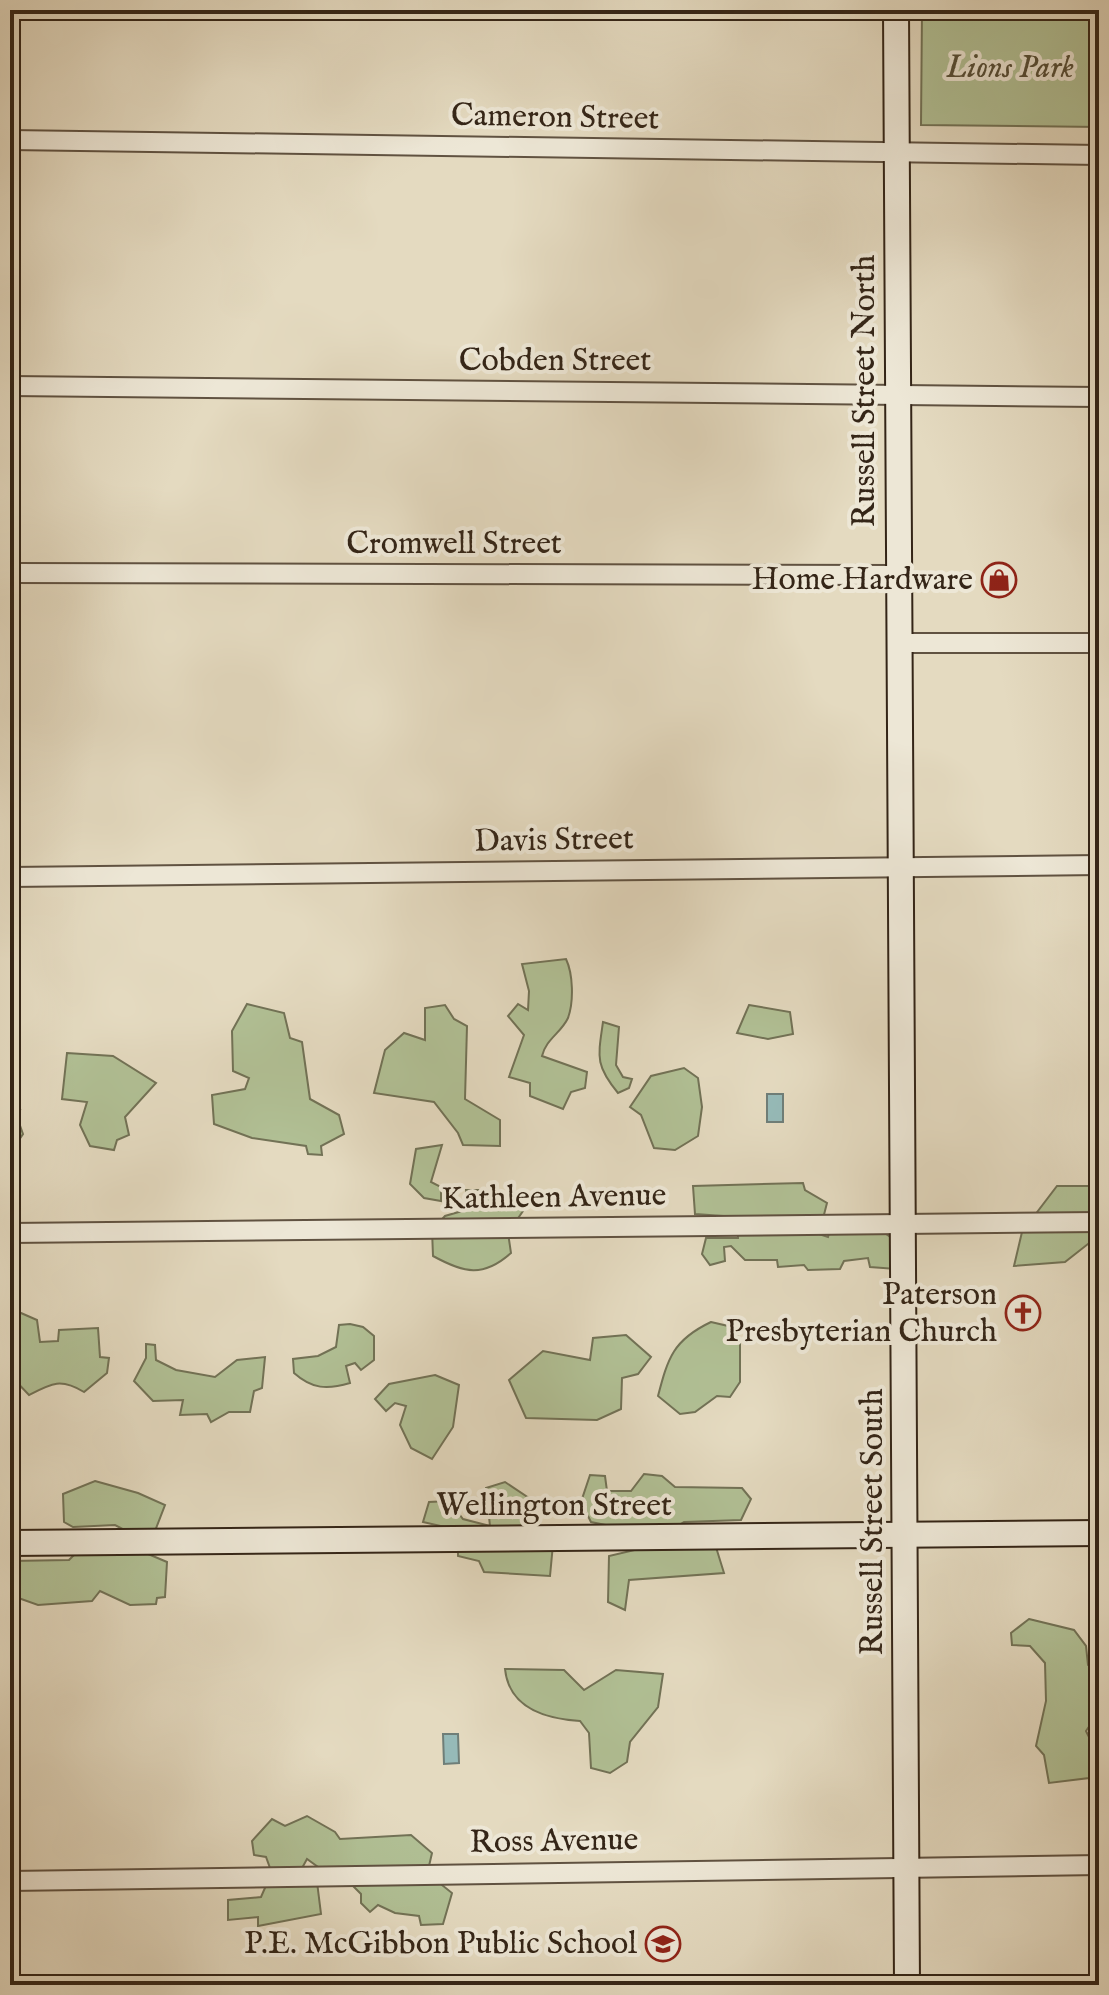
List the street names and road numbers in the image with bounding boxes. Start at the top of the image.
street label: Cameron Street [450,96,660,140]
street label: Russell Street North [845,255,886,527]
street label: Cobden Street [459,341,651,382]
street label: Cromwell Street [346,524,562,565]
street label: Davis Street [474,819,634,863]
street label: Kathleen Avenue [441,1176,667,1220]
street label: Russell Street South [853,1388,894,1656]
street label: Wellington Street [436,1486,672,1527]
street label: Ross Avenue [469,1820,639,1864]

